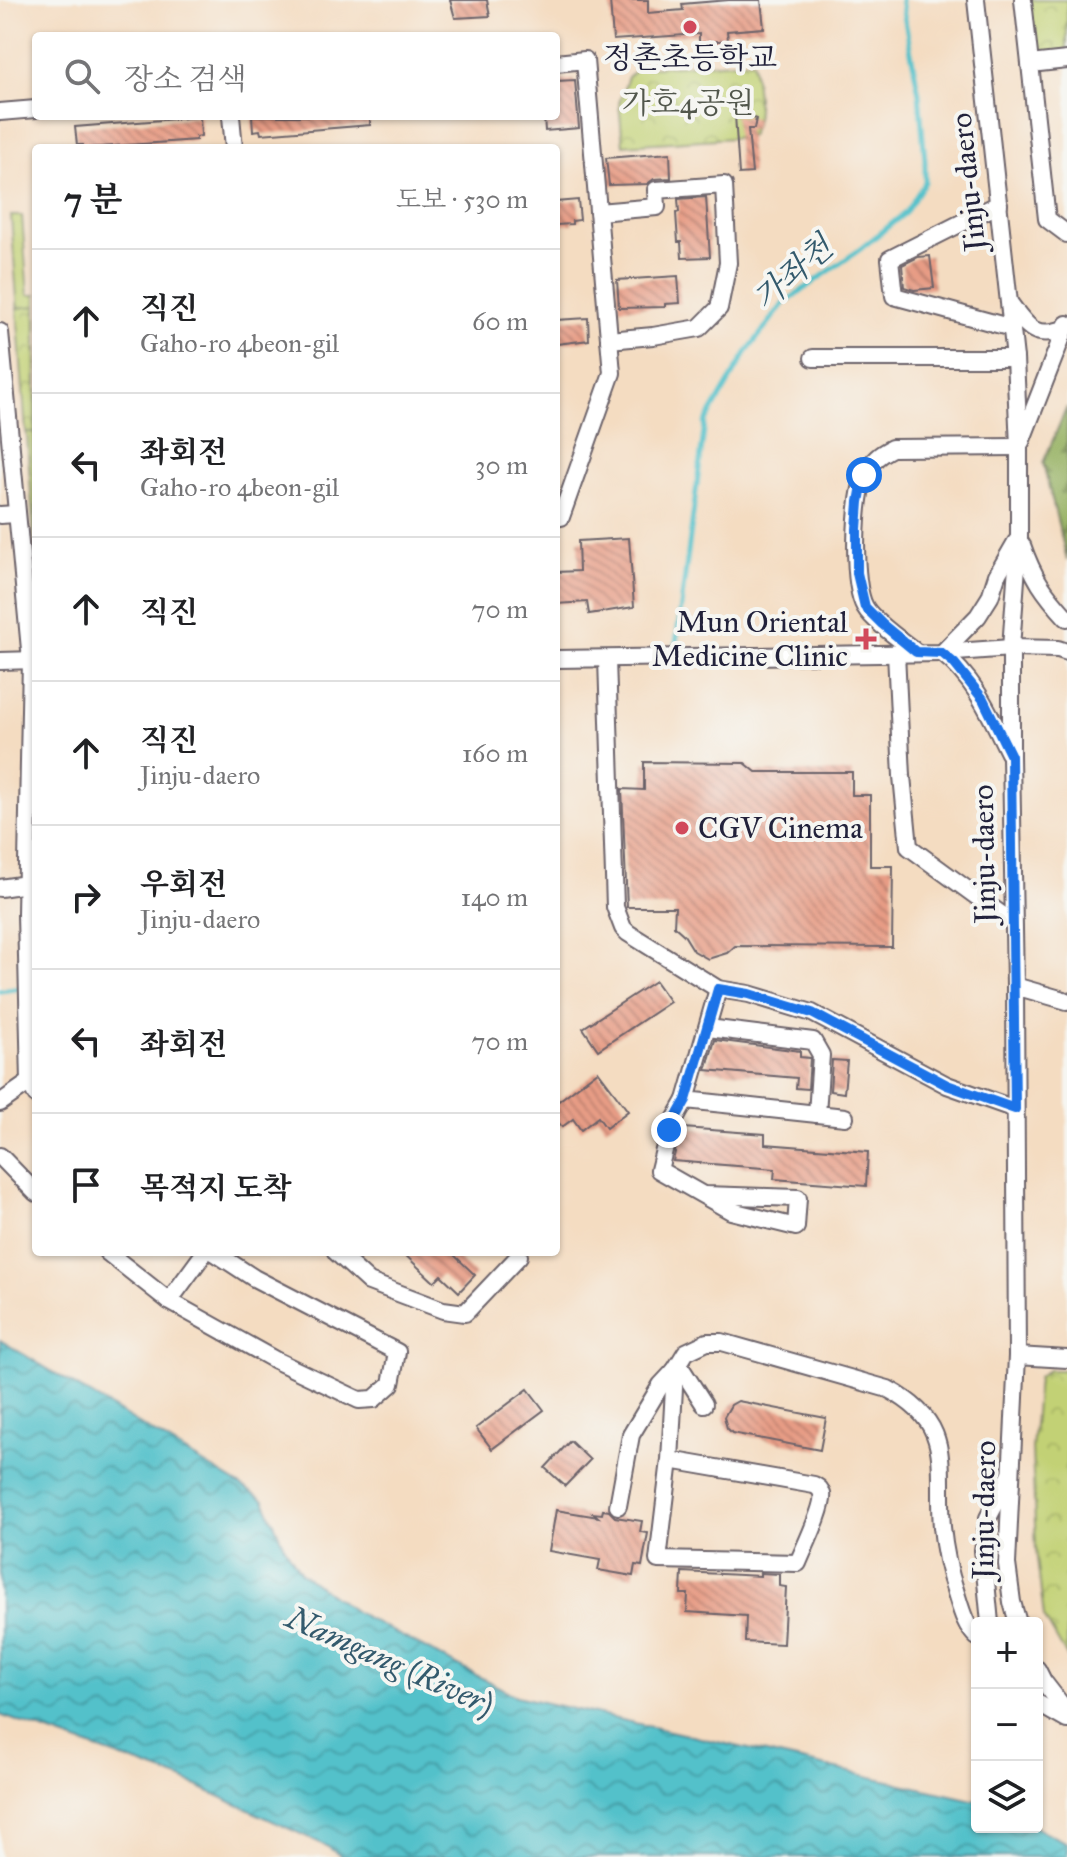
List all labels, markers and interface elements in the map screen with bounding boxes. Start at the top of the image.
marker: 정촌초등학교 [681,18,699,36]
search box [32,32,560,120]
place label: 정촌초등학교 [603,40,777,76]
icon: search [60,54,104,98]
text: 장소 검색 [124,61,246,97]
park label: 가호4공원 [622,85,754,121]
street label: Jinju-daero [943,111,993,256]
text: 7 분 [64,179,122,220]
text: 도보 · 530 m [396,183,528,215]
water label: 가좌천 [745,226,842,318]
text: 직진 [140,290,198,326]
icon: ahead [64,299,108,343]
text: 60 m [472,305,528,337]
text: Gaho-ro 4beon-gil [140,327,339,359]
text: 좌회전 [140,434,227,470]
icon: left [64,443,108,487]
text: 30 m [475,449,528,481]
route start [846,457,882,493]
text: Gaho-ro 4beon-gil [140,471,339,503]
icon: ahead [64,587,108,631]
text: 70 m [472,593,528,625]
text: 직진 [140,594,198,630]
place label: Mun Oriental Medicine Clinic [652,604,849,674]
marker: Mun Oriental Medicine Clinic [855,628,877,650]
text: 직진 [140,722,198,758]
icon: ahead [64,731,108,775]
text: 160 m [462,737,528,769]
text: Jinju-daero [140,759,260,791]
street label: Jinju-daero [965,784,1003,927]
place label: CGV Cinema [698,810,863,846]
marker: CGV Cinema [673,819,691,837]
text: 우회전 [140,866,227,902]
icon: right [64,875,108,919]
text: 140 m [461,881,528,913]
text: Jinju-daero [140,903,260,935]
icon: left [64,1019,108,1063]
text: 70 m [472,1025,528,1057]
text: 좌회전 [140,1026,227,1062]
route end [651,1112,687,1148]
icon: arrive [64,1163,108,1207]
text: 목적지 도착 [140,1170,291,1206]
street label: Jinju-daero [965,1440,1003,1583]
water label: Namgang (River) [279,1597,500,1724]
map controls [971,1617,1043,1833]
button: + [971,1617,1043,1689]
button: − [971,1689,1043,1761]
button: layers [971,1761,1043,1833]

